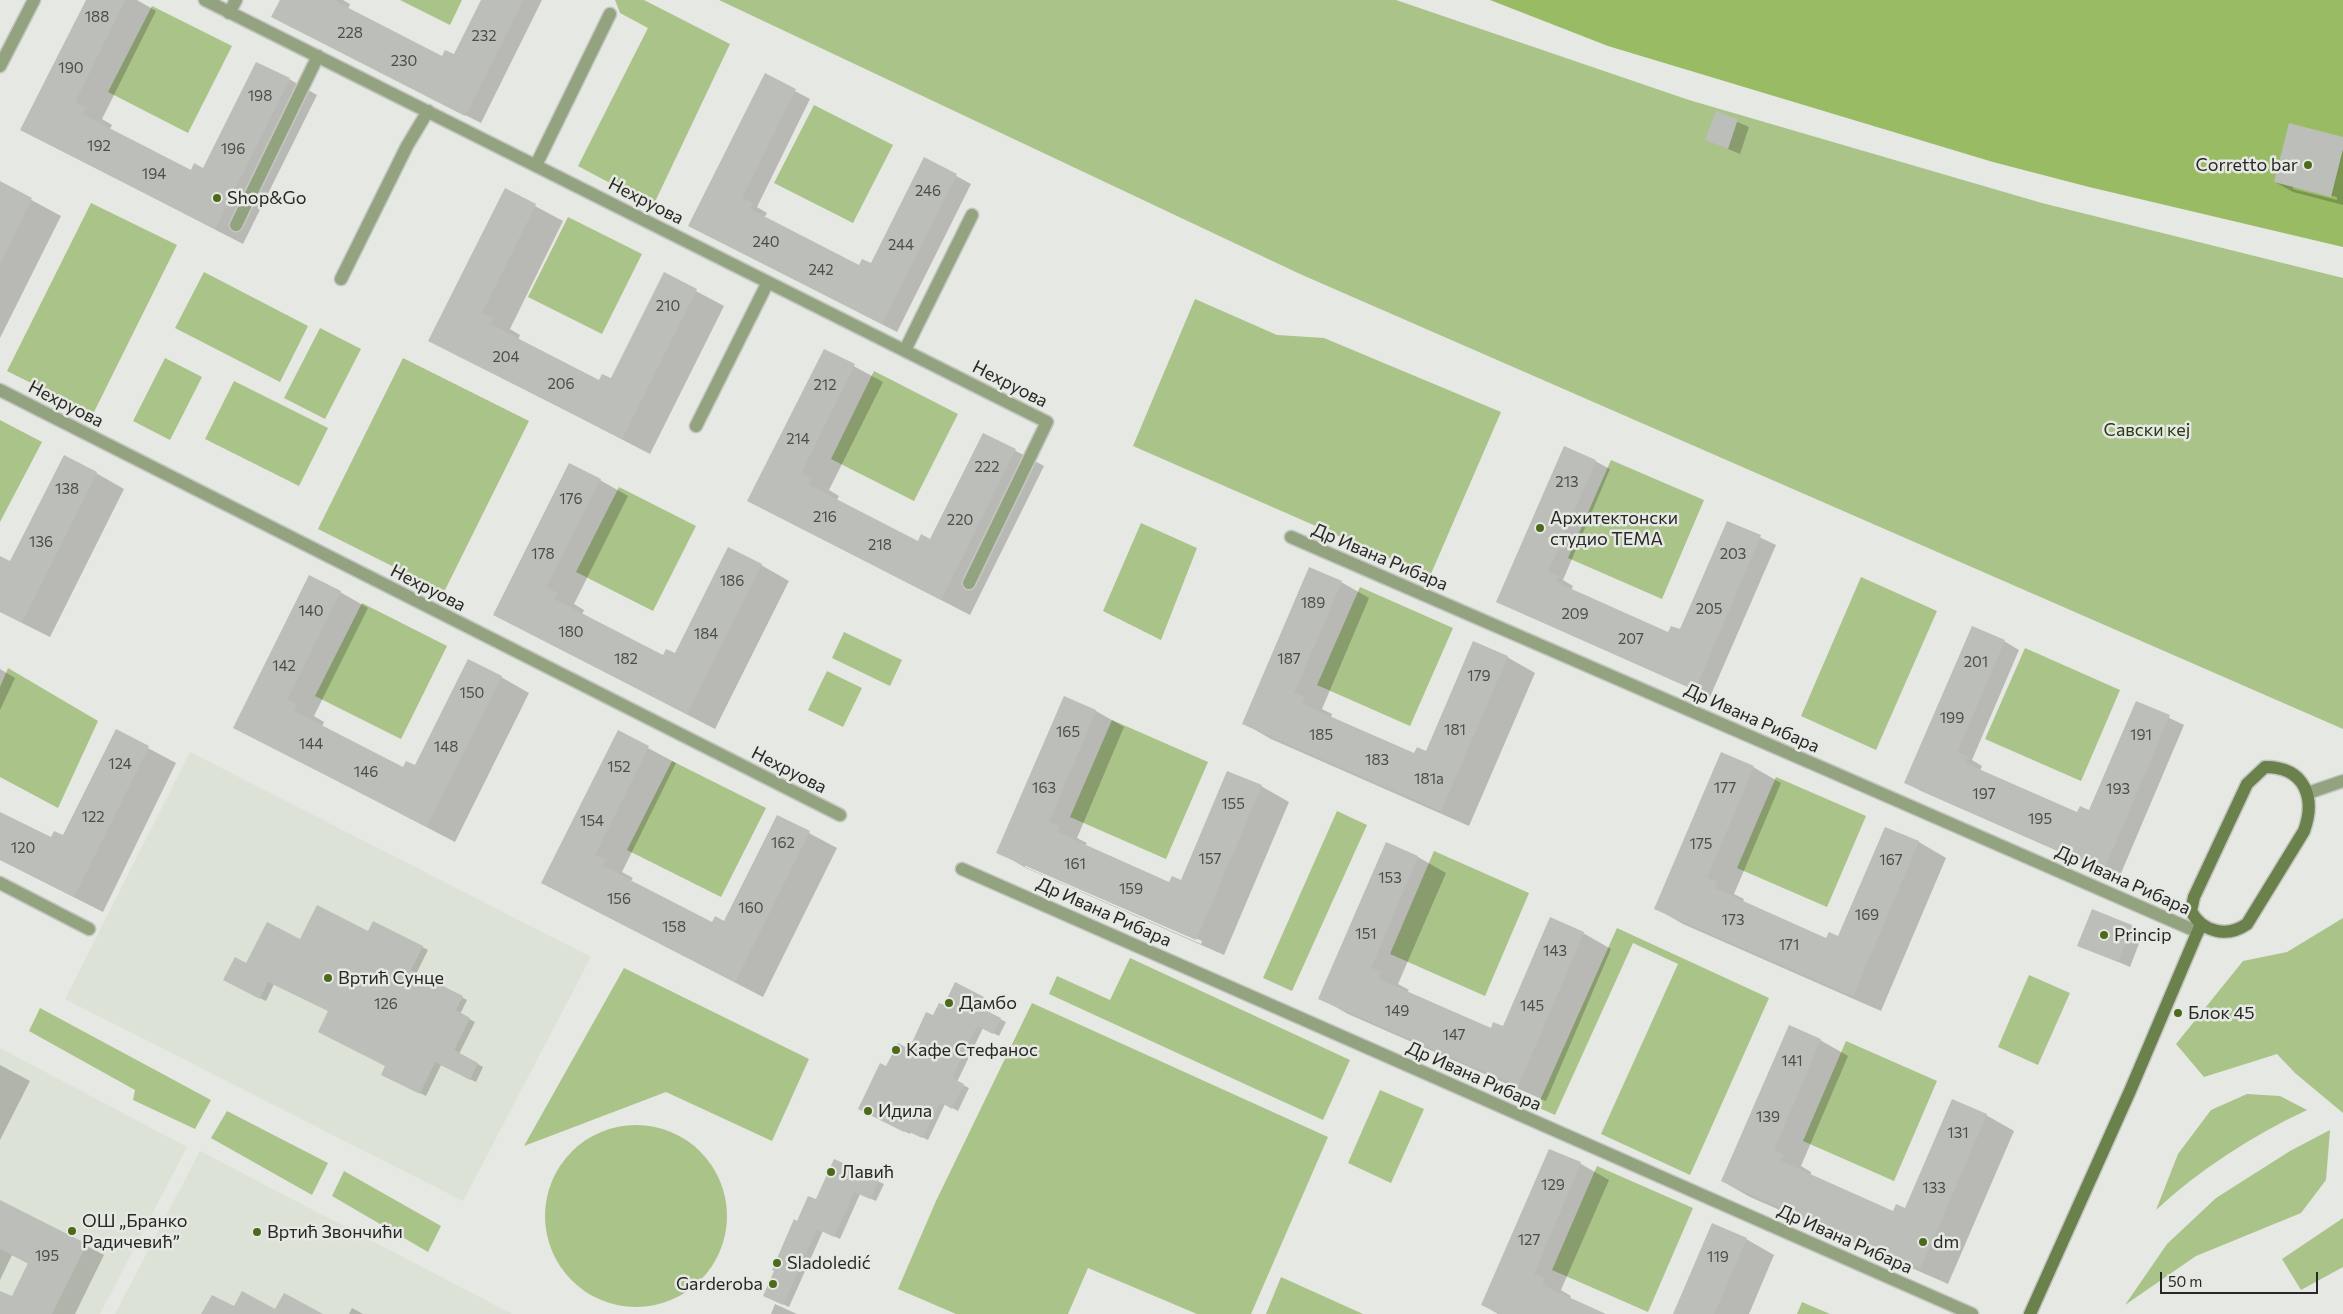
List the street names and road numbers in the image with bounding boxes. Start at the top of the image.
street label: Нехруова [605,173,687,229]
street label: Нехруова [969,356,1051,412]
street label: Нехруова [25,376,107,432]
street label: Др Ивана Рибара [1309,519,1451,595]
street label: Нехруова [387,560,469,616]
street label: Др Ивана Рибара [1681,679,1823,757]
street label: Нехруова [748,742,830,798]
street label: Др Ивана Рибара [2052,841,2194,919]
street label: Др Ивана Рибара [1033,873,1175,951]
street label: Др Ивана Рибара [1403,1037,1545,1115]
street label: Др Ивана Рибара [1774,1200,1916,1278]

